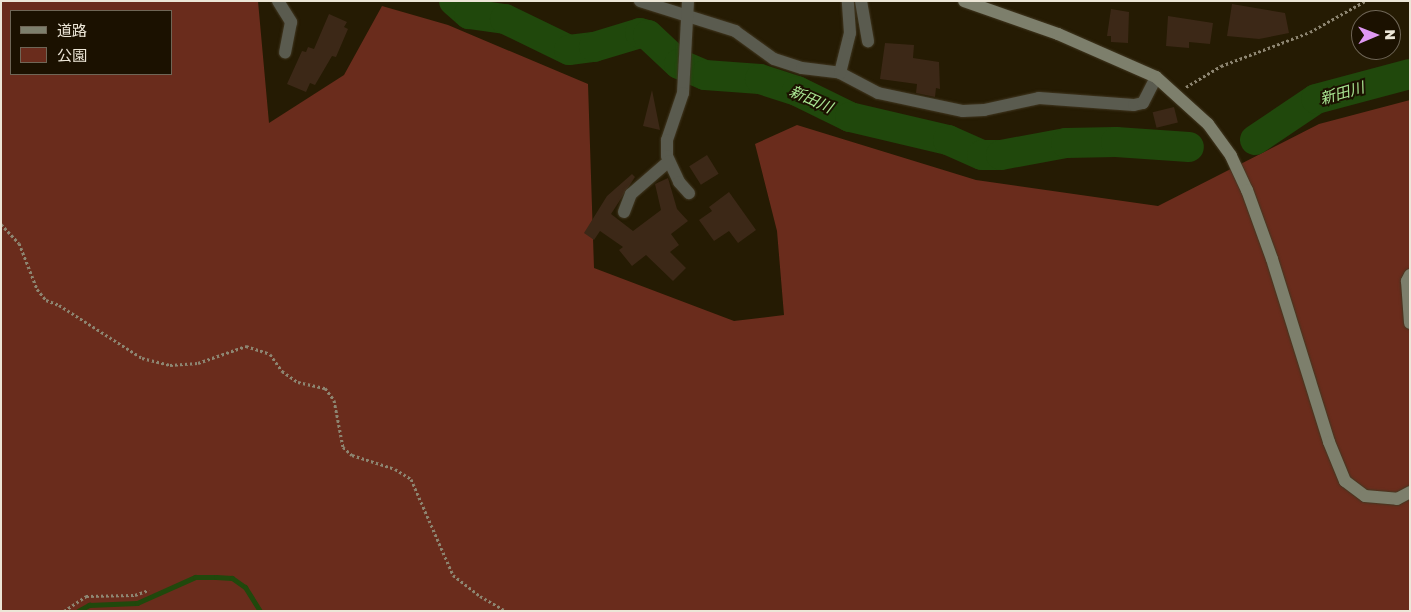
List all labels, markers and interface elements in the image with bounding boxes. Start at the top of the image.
legend [10,10,172,75]
north arrow [1351,10,1401,60]
text: 道路 [57,21,87,39]
text: N [1382,29,1399,40]
text: 公園 [57,46,87,64]
water label: 新田川 [1318,78,1366,108]
water label: 新田川 [787,82,835,116]

